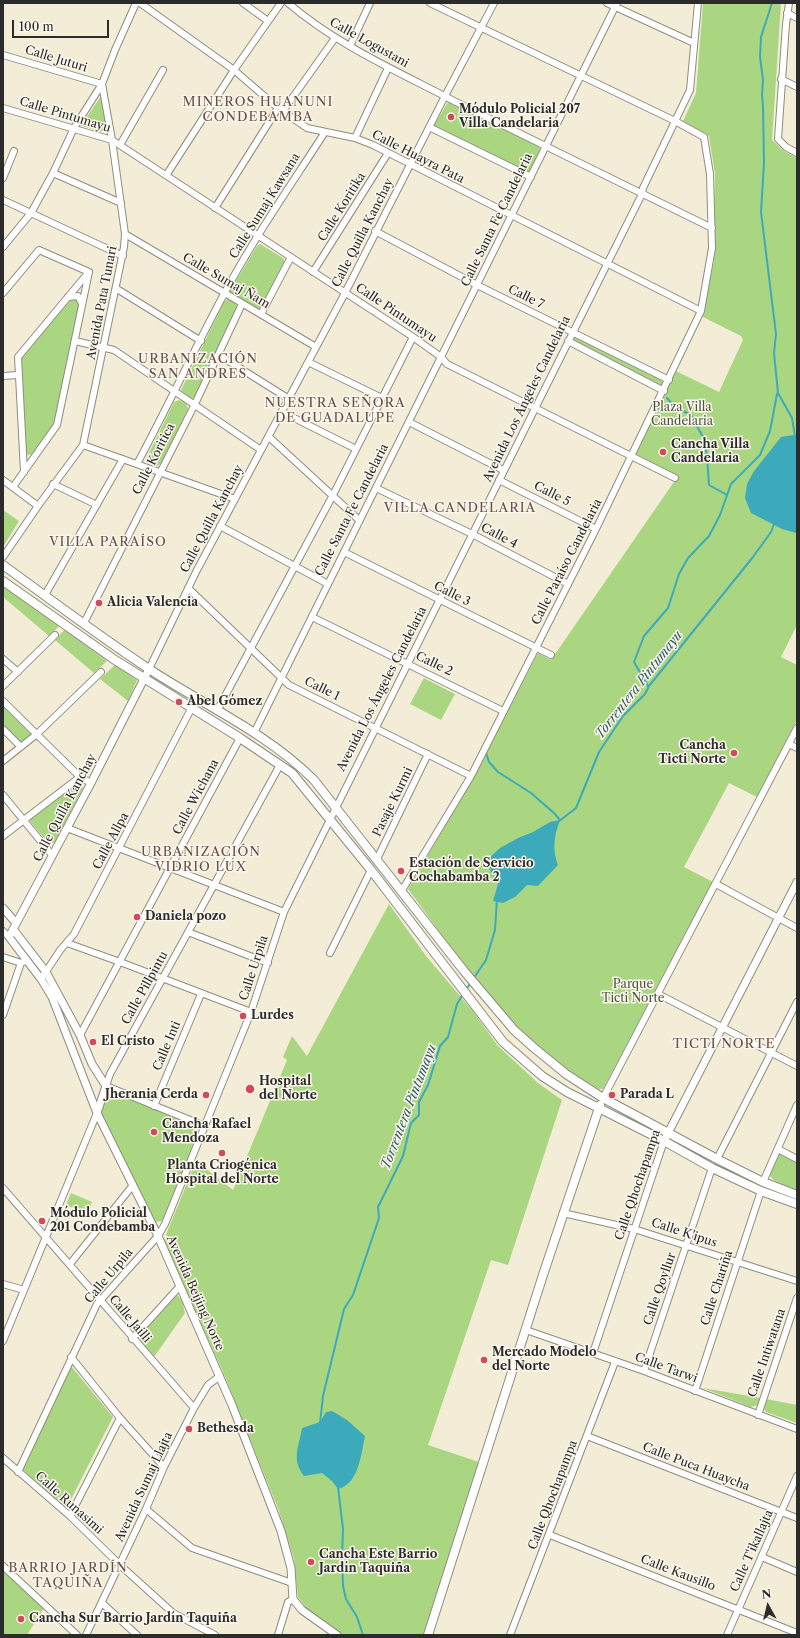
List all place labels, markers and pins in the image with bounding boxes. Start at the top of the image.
place label: Módulo Policial 207 Villa Candelaria [459,103,580,131]
marker: Módulo Policial 207 Villa Candelaria [446,112,456,122]
place label: Cancha Villa Candelaria [671,438,749,466]
marker: Cancha Villa Candelaria [658,447,668,457]
place label: Alicia Valencia [107,596,198,610]
marker: Alicia Valencia [94,598,104,608]
place label: Abel Gómez [187,695,262,709]
marker: Abel Gómez [174,697,184,707]
place label: Cancha Ticti Norte [658,739,726,767]
marker: Cancha Ticti Norte [729,748,739,758]
place label: Estación de Servicio Cochabamba 2 [409,857,534,885]
marker: Estación de Servicio Cochabamba 2 [396,866,406,876]
place label: Daniela pozo [145,910,226,924]
marker: Daniela pozo [132,912,142,922]
place label: Lurdes [251,1009,294,1023]
marker: Lurdes [238,1011,248,1021]
place label: El Cristo [101,1035,155,1049]
marker: El Cristo [88,1037,98,1047]
place label: Hospital del Norte [259,1075,317,1103]
marker: Hospital del Norte [244,1083,256,1095]
place label: Jherania Cerda [105,1088,198,1102]
place label: Parada L [620,1088,674,1102]
marker: Jherania Cerda [201,1090,211,1100]
marker: Parada L [607,1090,617,1100]
place label: Cancha Rafael Mendoza [162,1118,251,1146]
marker: Cancha Rafael Mendoza [149,1127,159,1137]
marker: Planta Criogénica Hospital del Norte [217,1148,227,1158]
place label: Planta Criogénica Hospital del Norte [165,1159,279,1187]
place label: Módulo Policial 201 Condebamba [50,1207,155,1235]
marker: Módulo Policial 201 Condebamba [37,1216,47,1226]
place label: Mercado Modelo del Norte [492,1346,597,1374]
marker: Mercado Modelo del Norte [479,1355,489,1365]
place label: Bethesda [197,1422,254,1436]
marker: Bethesda [184,1424,194,1434]
place label: Cancha Este Barrio Jardín Taquiña [319,1548,437,1576]
marker: Cancha Este Barrio Jardín Taquiña [306,1557,316,1567]
place label: Cancha Sur Barrio Jardín Taquiña [29,1612,237,1626]
marker: Cancha Sur Barrio Jardín Taquiña [16,1614,26,1624]

